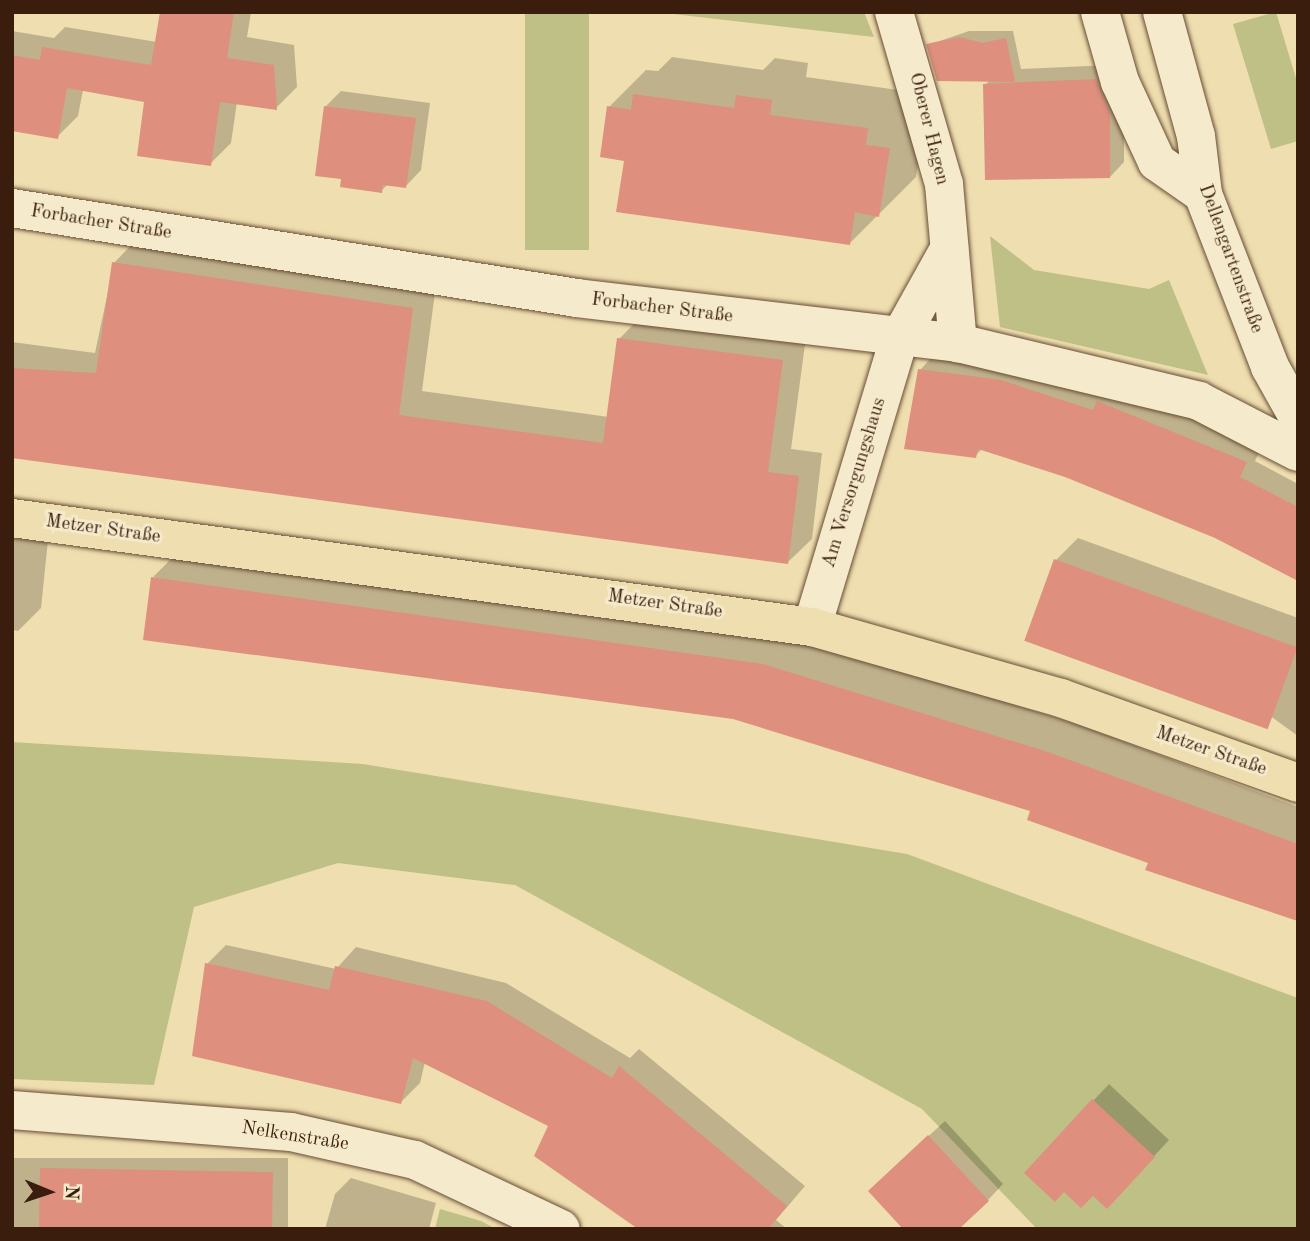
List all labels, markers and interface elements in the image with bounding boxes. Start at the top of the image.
street label: Oberer Hagen [903,70,953,188]
street label: Dellengartenstraße [1192,181,1268,337]
street label: Forbacher Straße [29,201,173,245]
street label: Forbacher Straße [590,289,734,329]
street label: Am Versorgungshaus [818,395,892,571]
street label: Metzer Straße [44,511,162,549]
street label: Metzer Straße [606,586,724,624]
street label: Metzer Straße [1153,722,1269,782]
street label: Nelkenstraße [240,1117,350,1157]
north arrow [14,1157,84,1227]
text: N [61,1185,80,1200]

